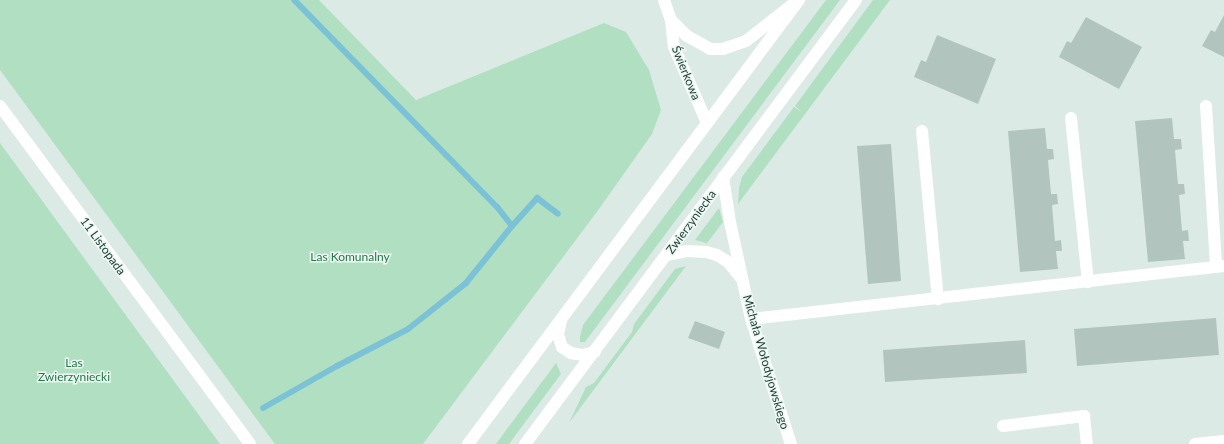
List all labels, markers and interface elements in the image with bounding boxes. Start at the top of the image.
street label: Świerkowa [669,44,703,102]
street label: Zwierzyniecka [663,187,719,257]
street label: 11 Listopada [77,214,129,278]
park label: Las Komunalny [310,250,390,264]
street label: Michała Wołodyjowskiego [740,293,792,431]
park label: Las Zwierzyniecki [38,356,110,384]

